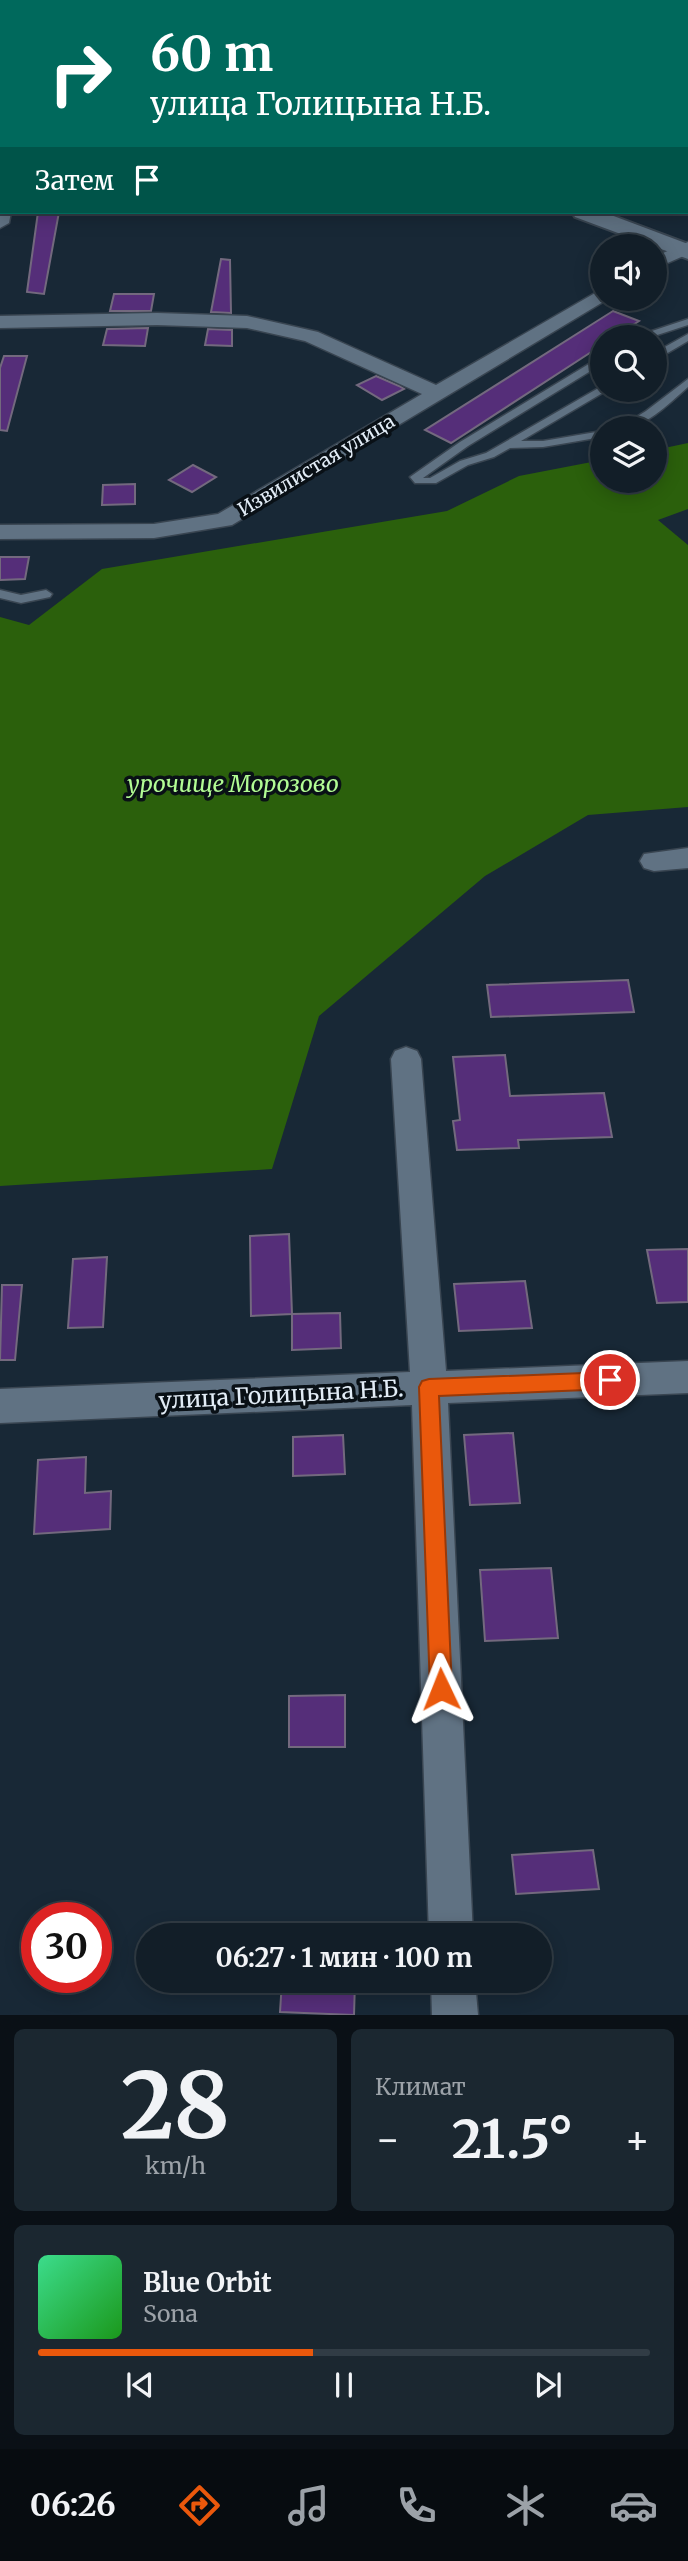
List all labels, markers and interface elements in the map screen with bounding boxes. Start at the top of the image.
text: 60 m [150,23,273,84]
icon: right [35,28,126,119]
text: улица Голицына Н.Б. [150,84,491,124]
icon: arrive [128,161,166,199]
text: Затем [35,164,114,197]
map controls [590,234,667,493]
button: sound [590,234,667,311]
button: search [590,325,667,402]
street label: Извилистая улица [233,409,399,521]
button: layers [590,416,667,493]
park label: урочище Морозово [126,769,339,798]
pin [580,1350,640,1410]
icon: arrive [591,1361,629,1399]
street label: улица Голицына Н.Б. [158,1373,404,1415]
position arrow [404,1652,478,1726]
speed limit sign: 30 [21,1902,112,1993]
text: 06:27 · 1 мин · 100 m [216,1941,472,1974]
text: 28 [121,2048,230,2163]
text: Климат [375,2072,466,2101]
text: 21.5° [452,2107,573,2172]
text: − [375,2116,400,2163]
text: + [625,2116,650,2163]
text: km/h [145,2151,206,2180]
text: Blue Orbit [143,2266,272,2299]
text: Sona [143,2299,198,2328]
icon: previous [121,2366,159,2404]
icon: pause [325,2366,363,2404]
icon: next [529,2366,567,2404]
icon: directions [175,2481,224,2530]
icon: music [284,2481,333,2530]
icon: phone [392,2481,441,2530]
icon: climate [501,2481,550,2530]
icon: car [609,2481,658,2530]
text: 06:26 [30,2485,116,2525]

